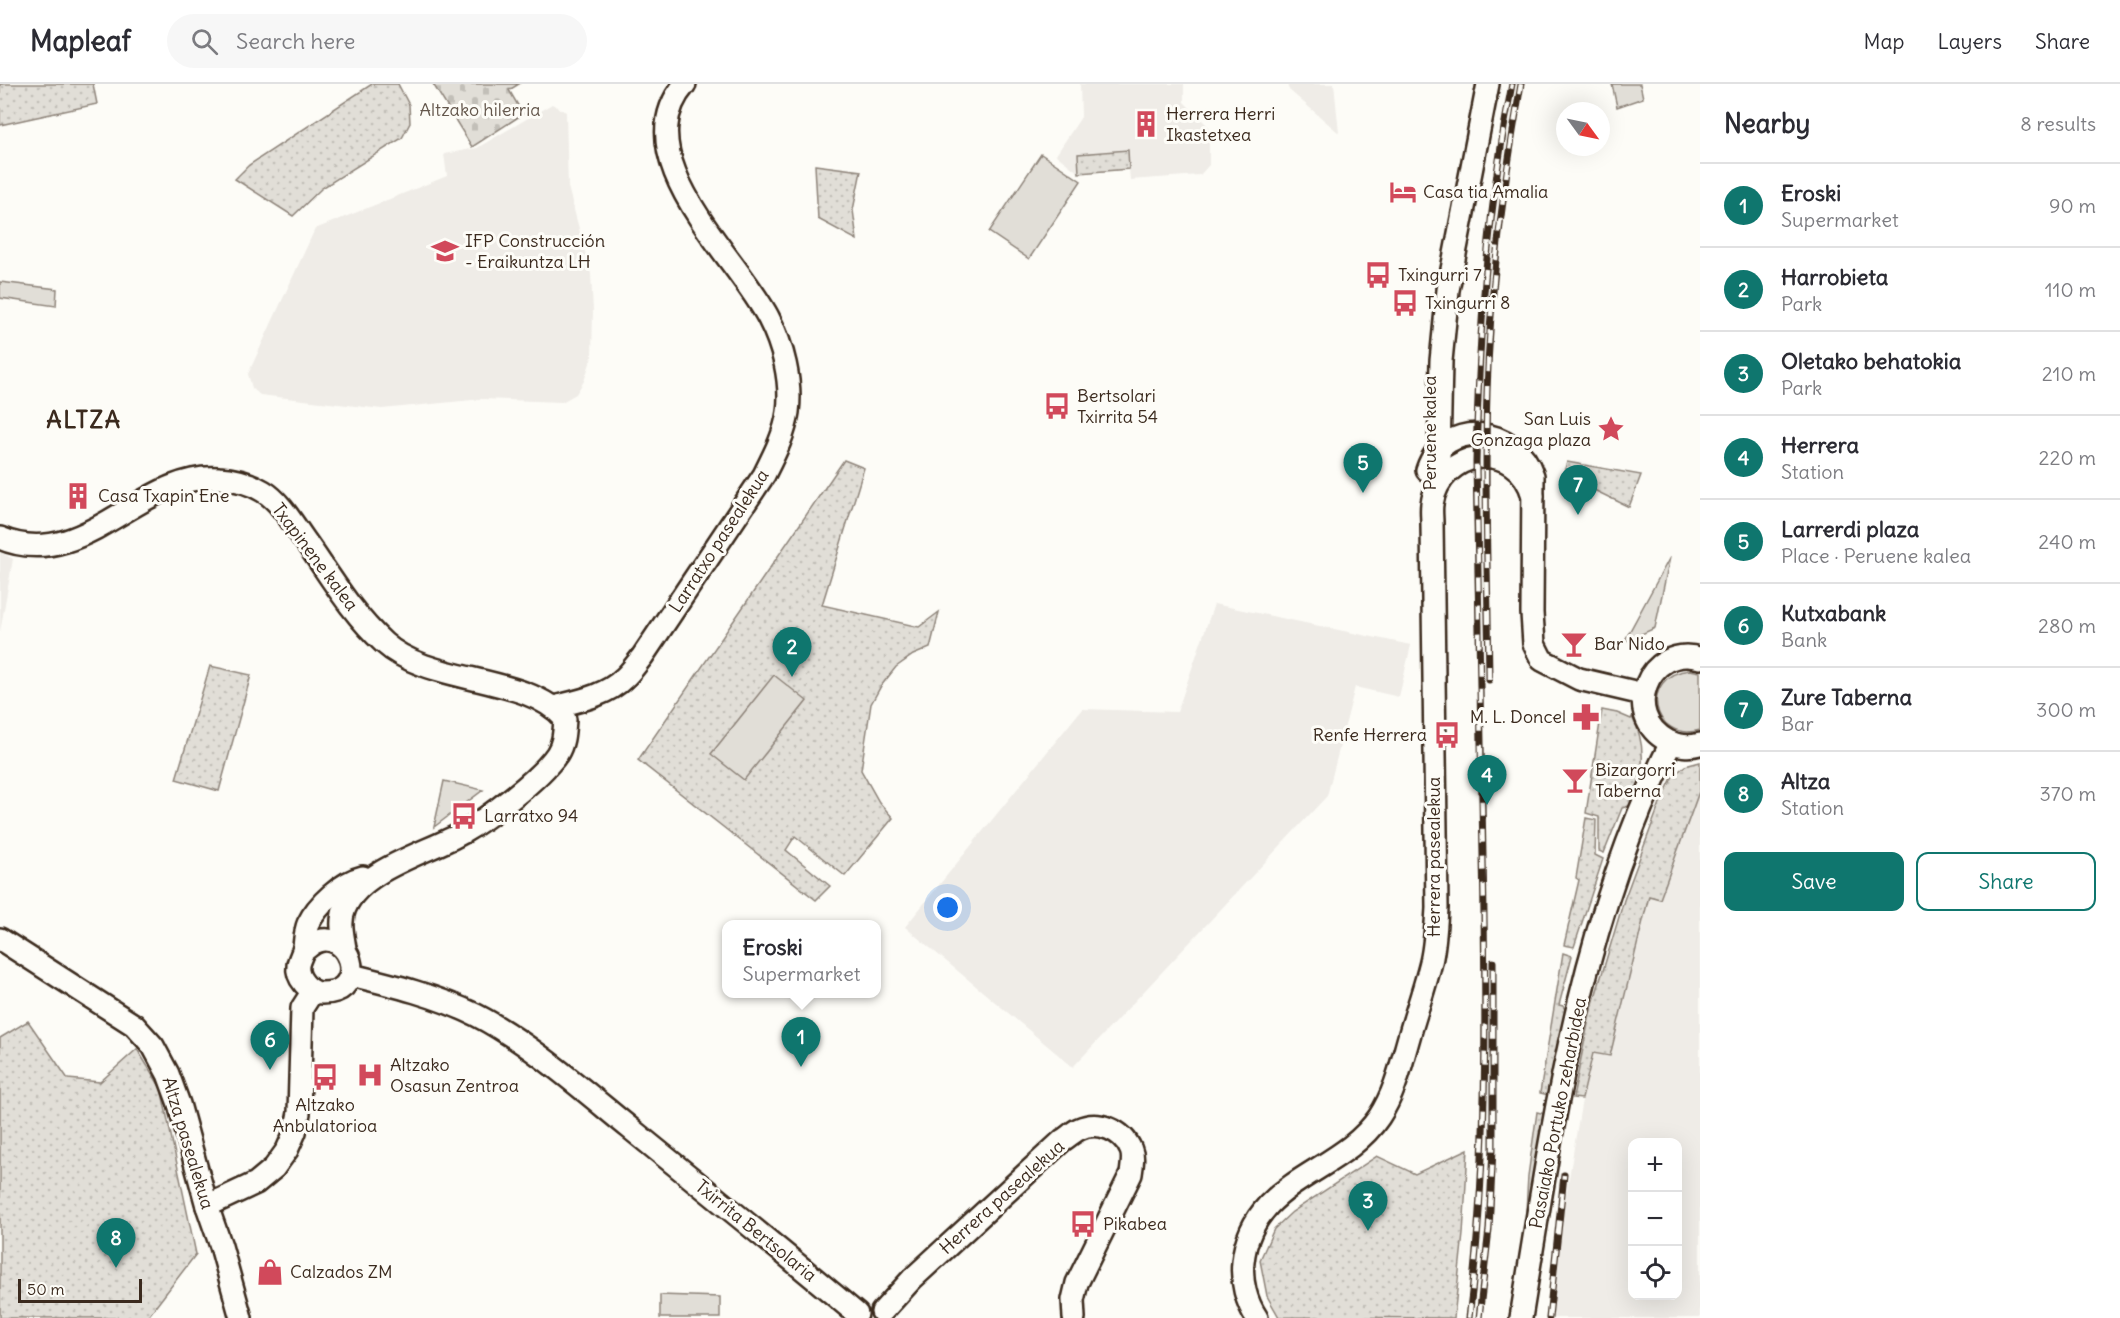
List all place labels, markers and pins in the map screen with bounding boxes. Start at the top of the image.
place label: Herrera Herri Ikastetxea [1166,102,1275,146]
building icon: Herrera Herri Ikastetxea [1131,109,1161,139]
hotel icon: Casa tia Amalia [1388,177,1418,207]
place label: Casa tia Amalia [1423,180,1548,203]
place label: IFP Construcción - Eraikuntza LH [465,229,605,273]
school or university icon: IFP Construcción - Eraikuntza LH [430,236,460,266]
bus stop icon: Txingurri 7 [1363,260,1393,290]
place label: Txingurri 7 [1398,263,1482,286]
bus stop icon: Txingurri 8 [1390,288,1420,318]
place label: Txingurri 8 [1425,291,1510,314]
place label: Bertsolari Txirrita 54 [1077,384,1158,428]
bus stop icon: Bertsolari Txirrita 54 [1042,391,1072,421]
place label: San Luis Gonzaga plaza [1471,407,1591,451]
place icon: San Luis Gonzaga plaza [1596,414,1626,444]
pin: 5 [1344,444,1382,493]
pin: 7 [1558,466,1598,515]
building icon: Casa Txapin Ene [63,481,93,511]
place label: Casa Txapin Ene [98,484,229,507]
pin: 2 [772,628,812,677]
bar icon: Bar Nido [1559,629,1589,659]
place label: Bar Nido [1594,632,1665,655]
pharmacy icon: M. L. Doncel [1571,702,1601,732]
place label: M. L. Doncel [1470,705,1566,728]
bus stop icon: Renfe Herrera [1432,720,1462,750]
place label: Renfe Herrera [1313,723,1427,746]
pin: 4 [1468,756,1506,805]
place label: Bizargorri Taberna [1595,758,1676,802]
bar icon: Bizargorri Taberna [1560,765,1590,795]
bus stop icon: Larratxo 94 [449,801,479,831]
place label: Larratxo 94 [484,804,578,827]
pin: 1 [782,1018,820,1067]
pin: 6 [250,1020,290,1070]
place label: Altzako Osasun Zentroa [390,1053,519,1097]
hospital icon: Altzako Osasun Zentroa [355,1060,385,1090]
bus stop icon: Altzako Anbulatorioa [310,1062,340,1092]
place label: Altzako Anbulatorioa [273,1093,377,1137]
pin: 3 [1348,1182,1388,1231]
bus stop icon: Pikabea [1068,1209,1098,1239]
place label: Pikabea [1103,1212,1167,1235]
pin: 8 [96,1218,136,1268]
shop icon: Calzados ZM [255,1257,285,1287]
place label: Calzados ZM [290,1260,393,1283]

